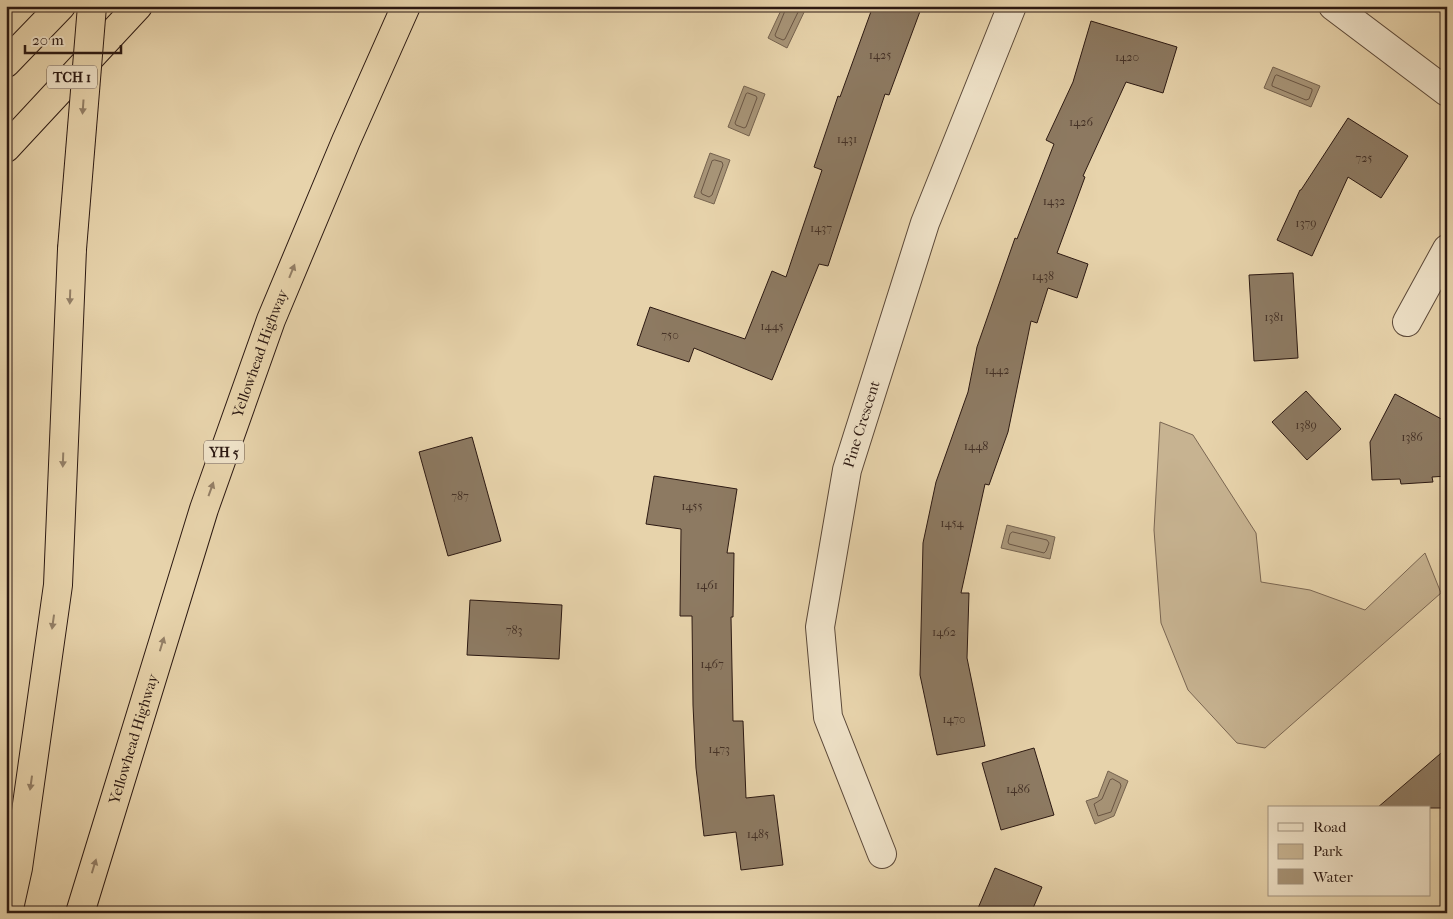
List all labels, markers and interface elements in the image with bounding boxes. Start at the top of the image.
scale bar [25,22,121,54]
text: 20 m [32,31,64,49]
house number: 1425 [869,48,891,62]
house number: 1420 [1115,50,1139,64]
road number: TCH 1 [47,66,97,88]
one-way arrow [79,99,87,115]
house number: 1426 [1069,115,1094,129]
house number: 1431 [837,132,857,146]
house number: 725 [1355,151,1373,165]
house number: 1432 [1043,194,1065,208]
house number: 1379 [1295,216,1317,230]
house number: 1437 [810,221,832,235]
one-way arrow [288,264,296,278]
house number: 1438 [1032,269,1054,283]
street label: Yellowhead Highway [228,286,292,421]
one-way arrow [66,290,74,306]
house number: 1381 [1264,310,1284,324]
house number: 1445 [760,319,784,333]
house number: 750 [661,328,679,342]
house number: 1442 [985,363,1009,377]
street label: Pine Crescent [839,378,884,470]
house number: 1389 [1295,418,1317,432]
house number: 1386 [1401,430,1423,444]
house number: 1448 [964,439,988,453]
road number: YH 5 [204,441,244,464]
one-way arrow [59,452,67,468]
one-way arrow [208,481,215,496]
house number: 787 [451,489,469,503]
house number: 1455 [681,499,703,513]
house number: 1454 [940,516,965,530]
house number: 1461 [696,578,718,592]
one-way arrow [49,614,57,630]
house number: 783 [506,623,522,637]
house number: 1462 [932,625,956,639]
one-way arrow [159,636,167,651]
house number: 1467 [700,657,724,671]
street label: Yellowhead Highway [105,671,162,807]
house number: 1470 [942,712,966,726]
house number: 1473 [708,742,730,756]
one-way arrow [26,775,34,791]
house number: 1486 [1006,782,1030,796]
legend [1268,806,1430,896]
text: Road [1313,818,1347,836]
house number: 1485 [747,827,769,841]
text: Park [1313,842,1343,860]
one-way arrow [91,858,99,873]
text: Water [1312,868,1353,886]

